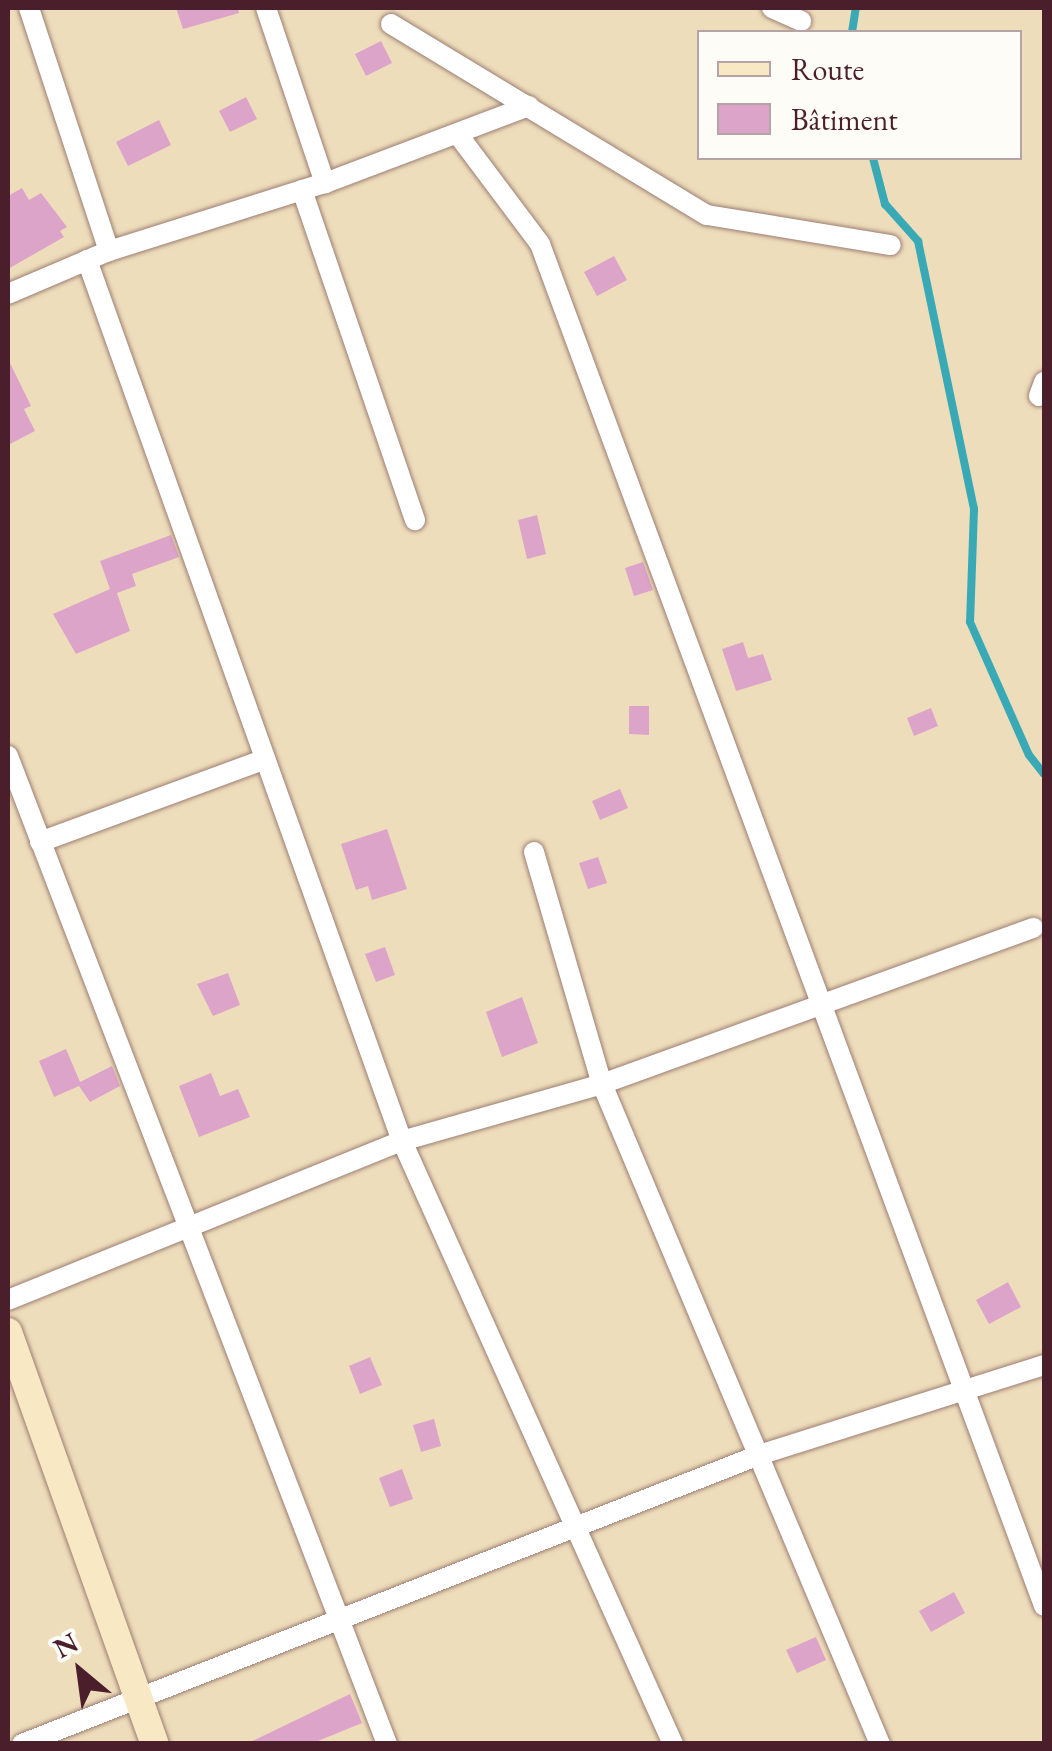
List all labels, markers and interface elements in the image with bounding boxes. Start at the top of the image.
legend [697,30,1022,160]
text: Route [791,50,864,89]
text: Bâtiment [791,100,898,139]
north arrow [30,1621,130,1721]
text: N [47,1624,84,1666]

